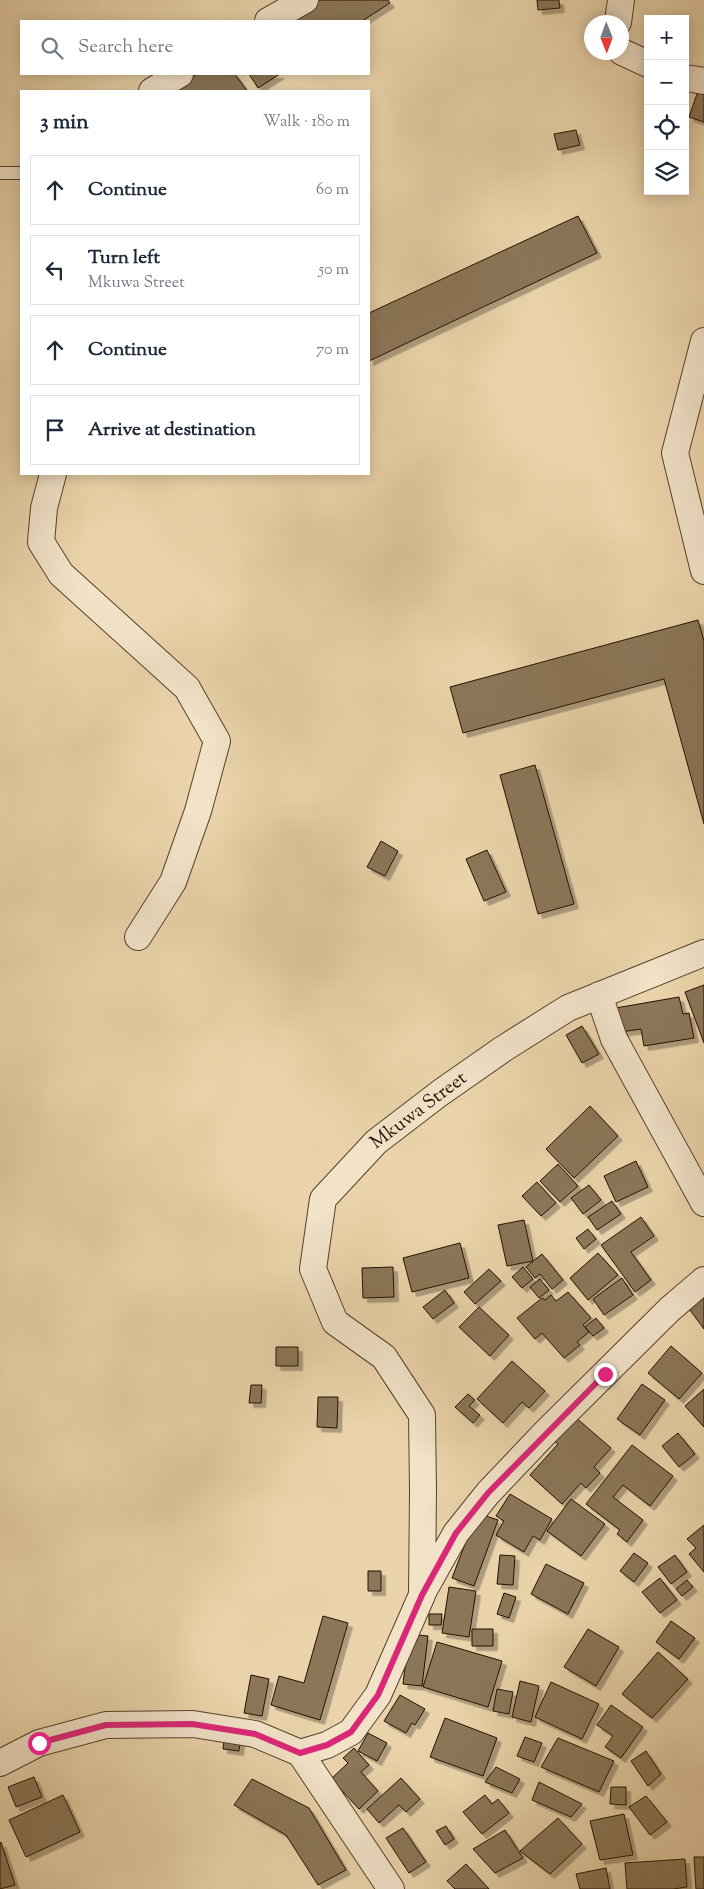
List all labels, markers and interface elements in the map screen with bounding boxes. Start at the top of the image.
north arrow [584,15,629,60]
map controls [644,15,689,195]
button: + [644,15,689,60]
search box [20,20,370,75]
icon: search [38,34,66,62]
text: Search here [78,34,173,61]
button: − [644,60,689,105]
button: locate [644,105,689,150]
text: 3 min [40,108,89,138]
text: Walk · 180 m [263,111,350,134]
button: layers [644,150,689,195]
icon: ahead [41,176,69,204]
text: Continue [88,177,167,204]
text: 60 m [316,179,349,202]
text: Turn left [88,245,160,272]
icon: left [41,256,69,284]
text: 50 m [318,259,349,282]
text: Mkuwa Street [88,272,185,295]
icon: ahead [41,336,69,364]
text: Continue [88,337,167,364]
text: 70 m [316,339,349,362]
icon: arrive [41,416,69,444]
text: Arrive at destination [88,417,256,444]
street label: Mkuwa Street [365,1065,473,1156]
route end [594,1363,617,1386]
route start [28,1732,51,1755]

